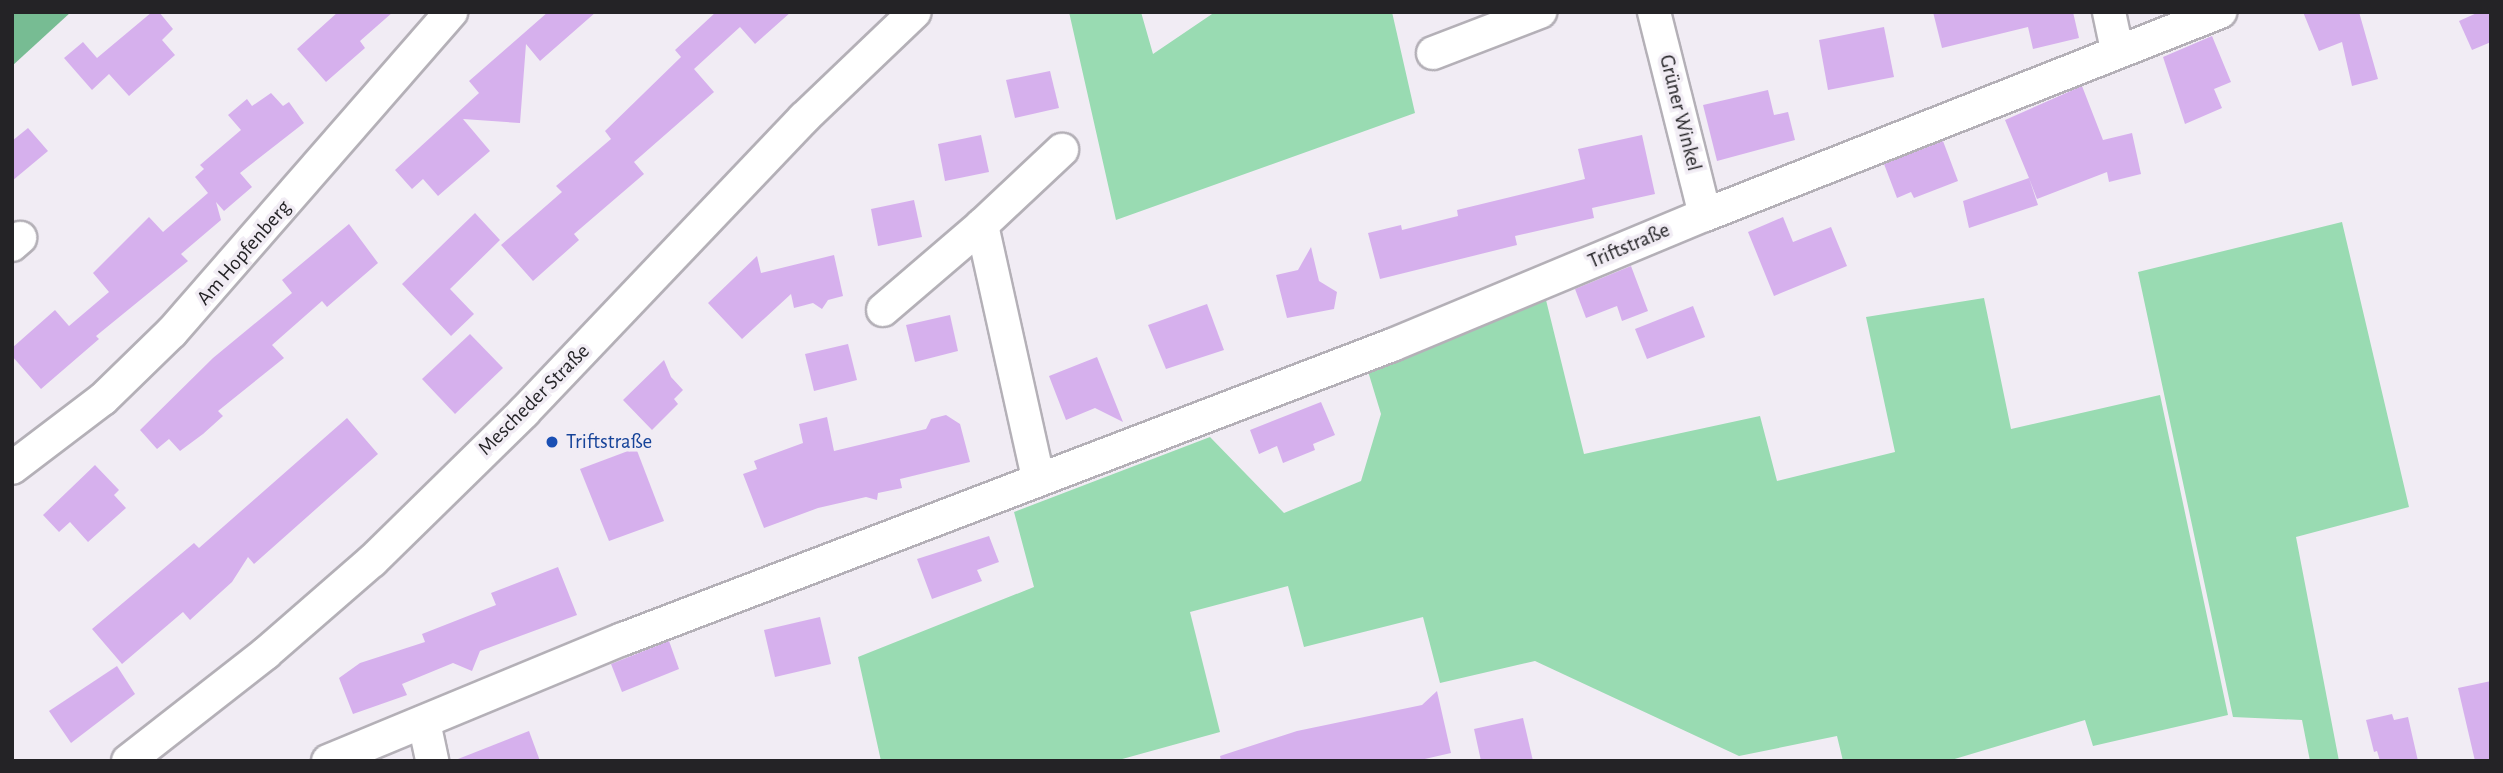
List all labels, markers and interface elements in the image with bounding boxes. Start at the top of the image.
street label: Grüner Winkel [1653,52,1707,174]
street label: Am Hopfenberg [192,195,296,311]
street label: Triftstraße [1584,218,1674,274]
street label: Mescheder Straße [473,339,595,461]
place label: Triftstraße [566,429,652,455]
marker: Triftstraße [544,434,560,450]

